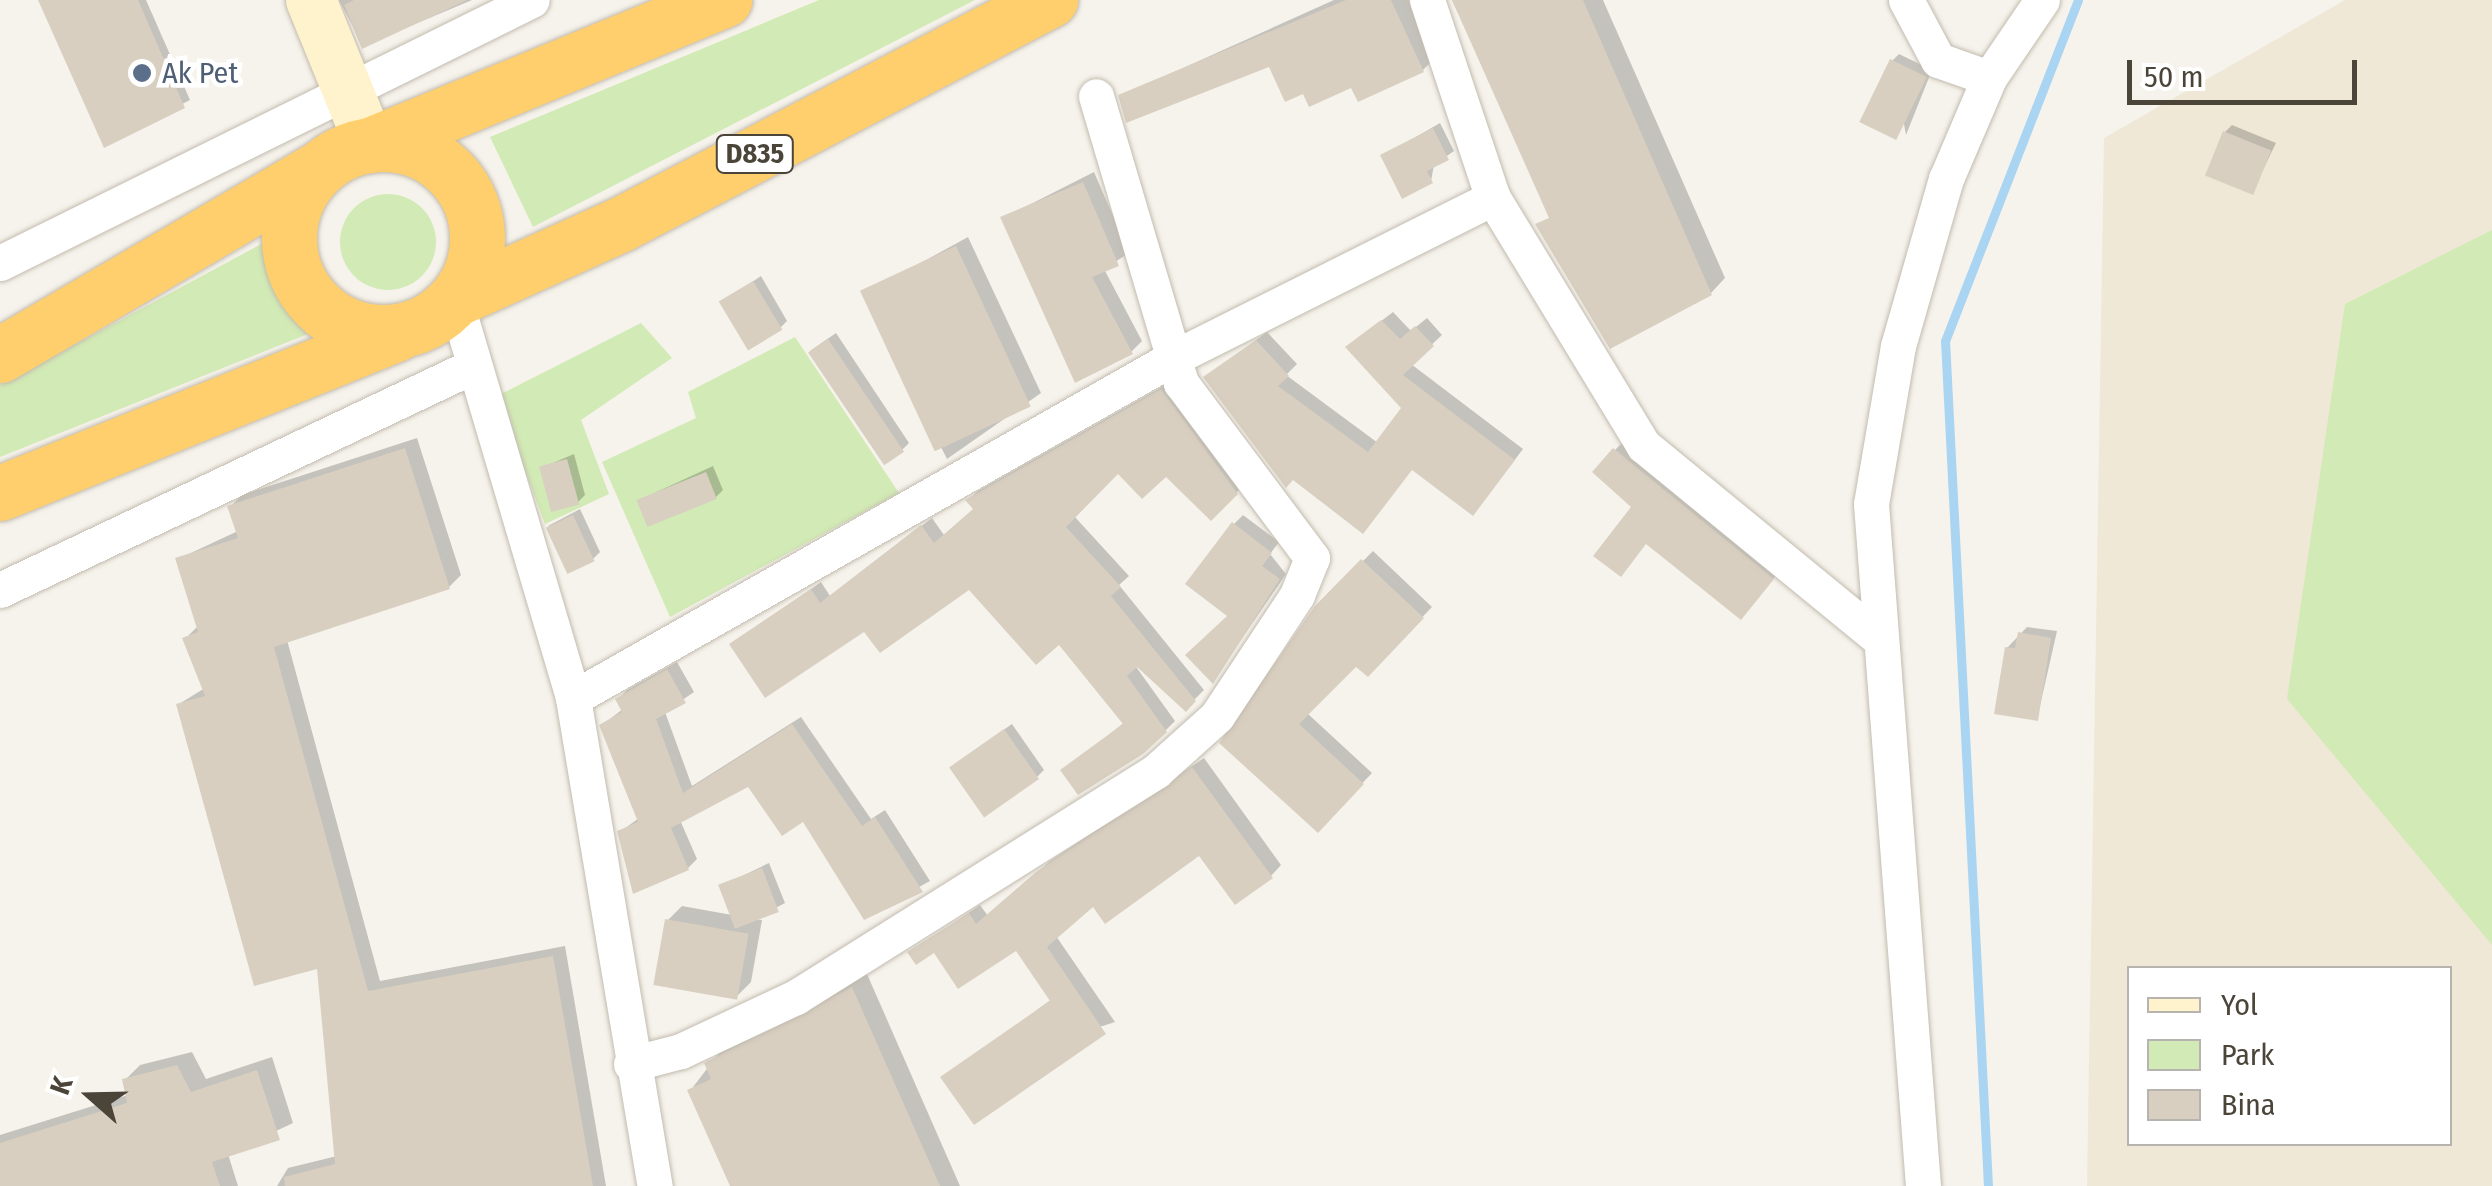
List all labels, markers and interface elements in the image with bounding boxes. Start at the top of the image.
scale bar [2132,40,2362,102]
place label: Ak Pet [162,55,238,91]
text: 50 m [2144,59,2204,95]
marker: Ak Pet [131,62,153,84]
road number: D835 [715,131,795,177]
legend [2127,966,2452,1146]
text: Yol [2221,987,2258,1023]
text: Park [2221,1037,2274,1073]
north arrow [40,1046,140,1146]
text: K [43,1072,80,1099]
text: Bina [2221,1087,2275,1123]

